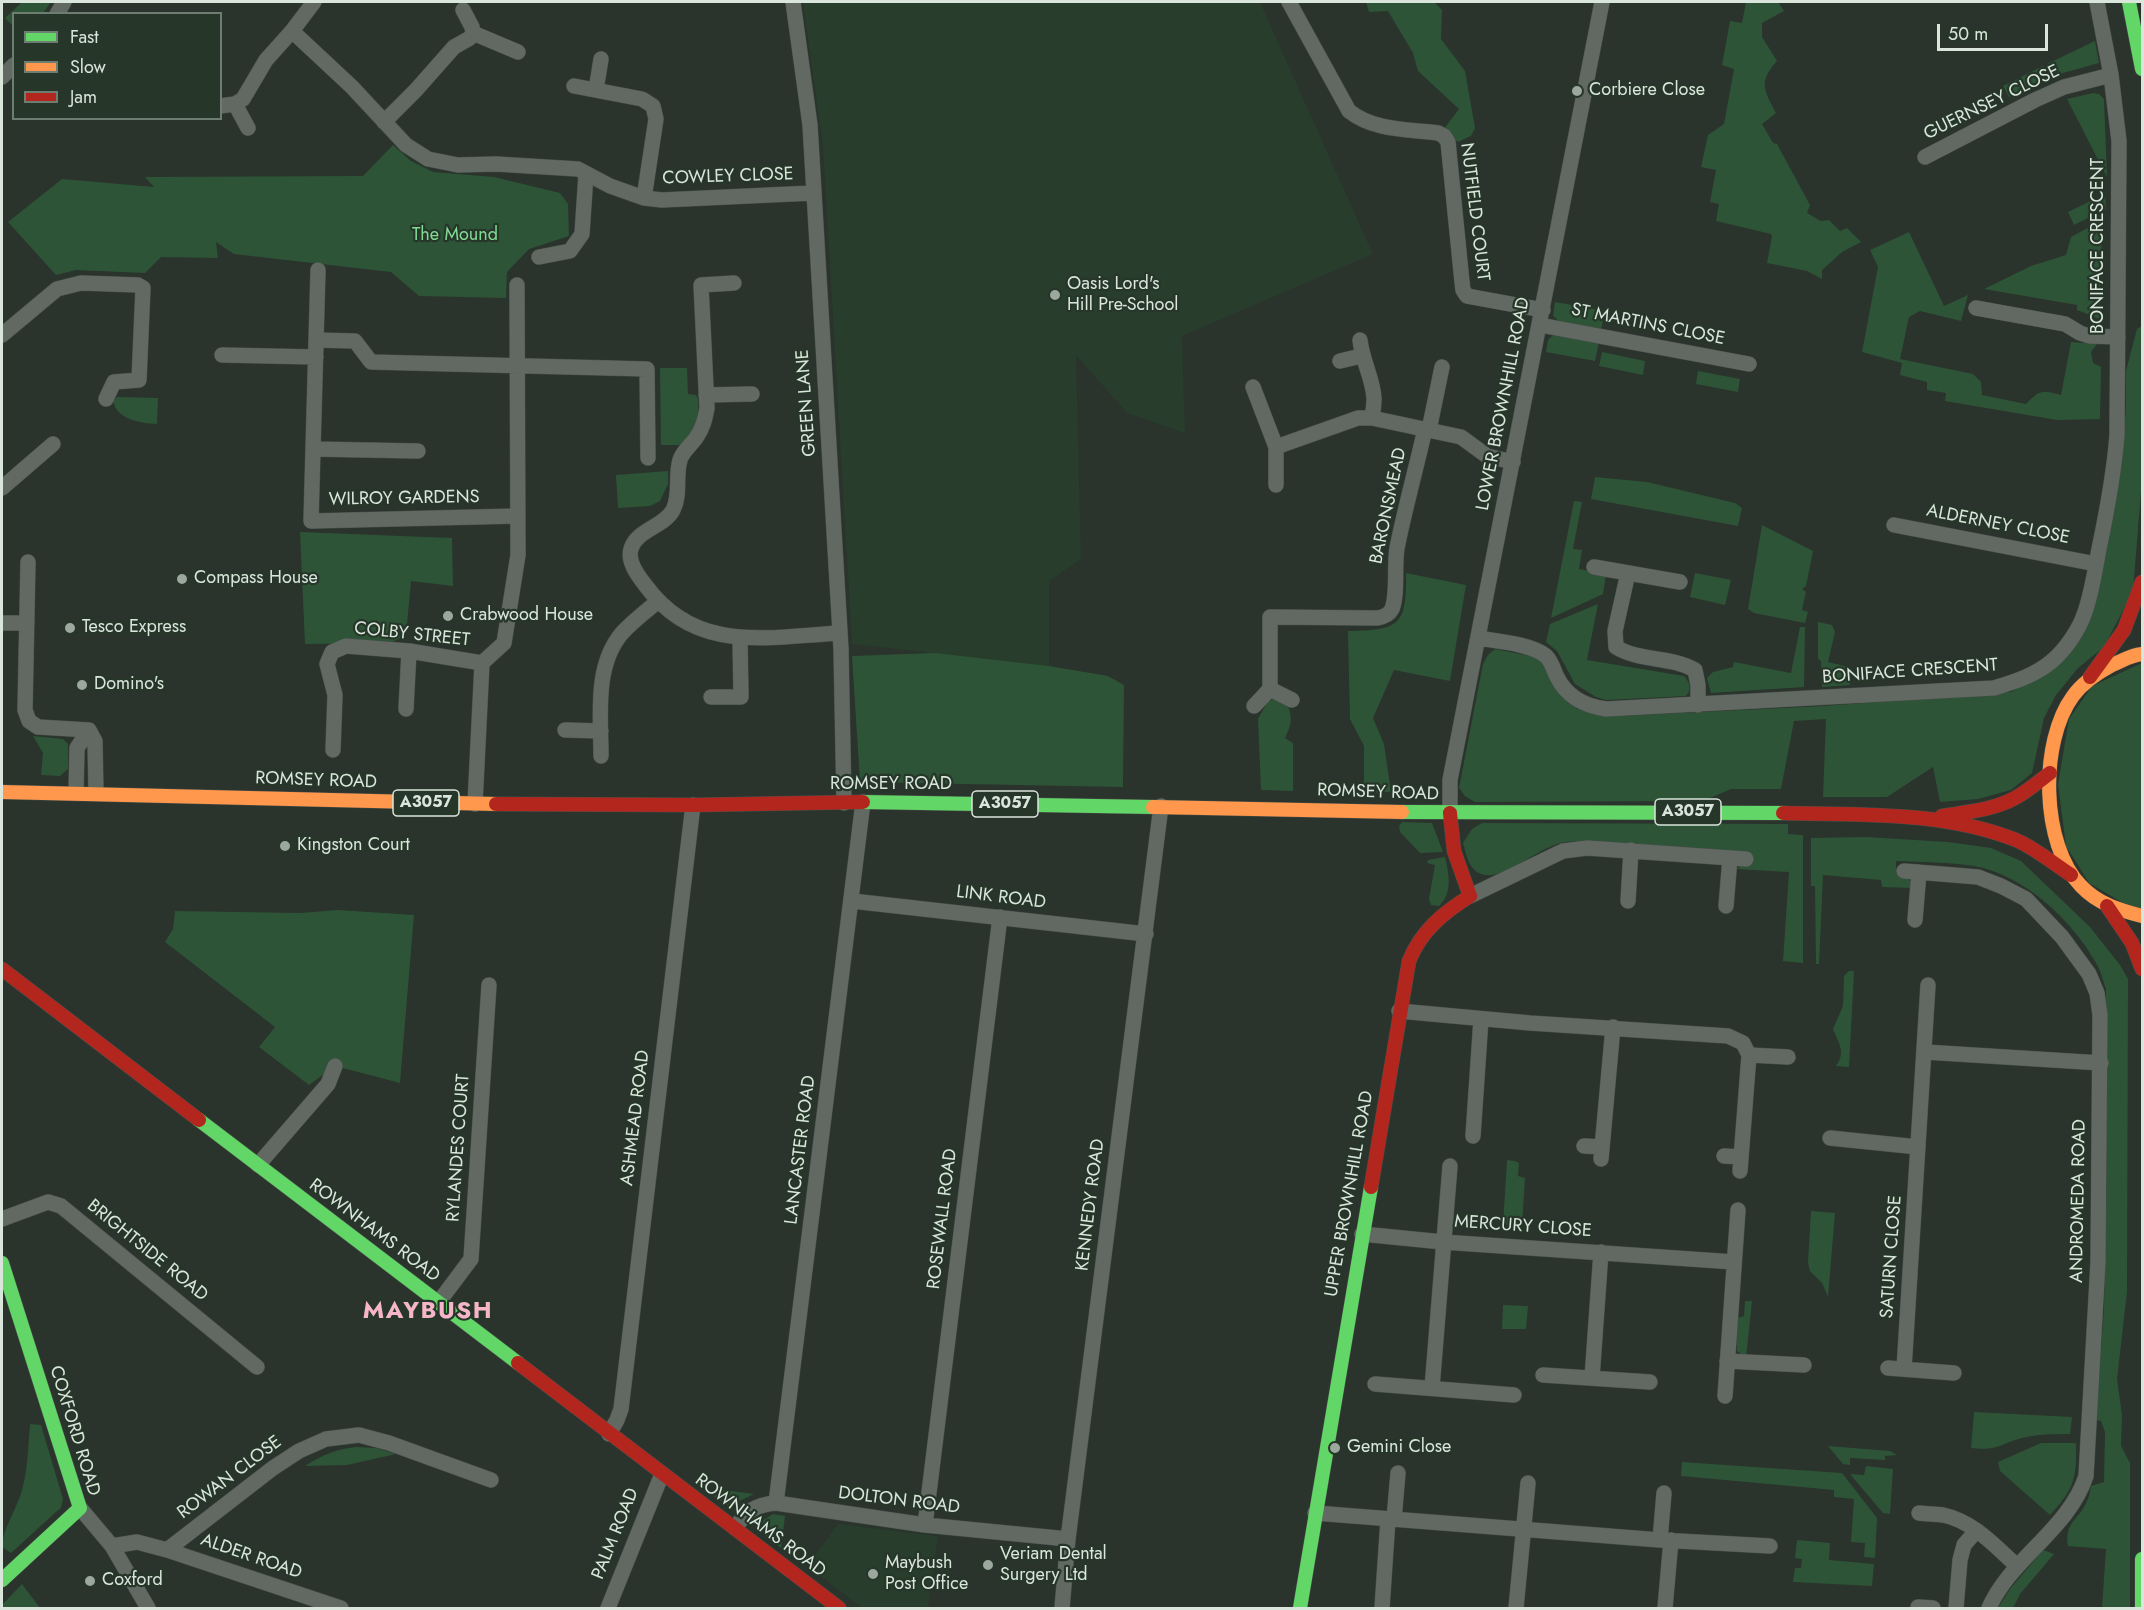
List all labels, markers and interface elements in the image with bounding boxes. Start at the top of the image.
legend [12,12,222,120]
scale bar [1940,12,2051,50]
text: 50 m [1948,21,1988,47]
text: Fast [70,24,99,50]
text: Slow [70,54,106,80]
street label: GUERNSEY CLOSE [1921,61,2063,145]
place label: Corbiere Close [1589,80,1705,102]
text: Jam [70,84,97,110]
marker: Corbiere Close [1570,84,1584,98]
street label: NUTFIELD COURT [1455,142,1493,282]
street label: BONIFACE CRESCENT [2088,158,2110,334]
street label: COWLEY CLOSE [662,164,794,190]
park label: The Mound [412,225,498,247]
place label: Oasis Lord's Hill Pre-School [1067,274,1178,316]
marker: Oasis Lord's Hill Pre-School [1048,288,1062,302]
street label: LOWER BROWNHILL ROAD [1473,296,1535,512]
street label: ST MARTINS CLOSE [1569,300,1727,350]
street label: GREEN LANE [792,349,822,457]
street label: BARONSMEAD [1366,446,1412,566]
street label: WILROY GARDENS [328,487,480,511]
street label: ALDERNEY CLOSE [1925,501,2071,549]
place label: Compass House [194,568,318,590]
marker: Compass House [175,572,189,586]
place label: Crabwood House [460,605,593,627]
marker: Crabwood House [441,609,455,623]
place label: Tesco Express [82,617,186,639]
street label: COLBY STREET [353,618,471,652]
marker: Tesco Express [63,621,77,635]
street label: BONIFACE CRESCENT [1821,655,1999,689]
place label: Domino's [94,674,164,696]
marker: Domino's [75,678,89,692]
street label: ROMSEY ROAD [255,768,377,794]
street label: ROMSEY ROAD [830,774,952,796]
street label: ROMSEY ROAD [1317,780,1439,806]
road number: A3057 [393,790,459,816]
road number: A3057 [972,791,1038,817]
road number: A3057 [1655,799,1721,825]
place label: Kingston Court [297,835,410,857]
marker: Kingston Court [278,839,292,853]
street label: LINK ROAD [955,882,1047,914]
street label: ASHMEAD ROAD [617,1049,655,1187]
street label: RYLANDES COURT [443,1073,475,1223]
street label: LANCASTER ROAD [781,1074,821,1226]
street label: UPPER BROWNHILL ROAD [1321,1089,1379,1299]
street label: ANDROMEDA ROAD [2067,1119,2091,1283]
street label: KENNEDY ROAD [1072,1138,1110,1272]
street label: ROSEWALL ROAD [924,1147,962,1291]
street label: ROWNHAMS ROAD [304,1175,444,1287]
street label: SATURN CLOSE [1877,1195,1907,1319]
street label: BRIGHTSIDE ROAD [82,1196,212,1306]
street label: MERCURY CLOSE [1454,1211,1592,1243]
district label: MAYBUSH [363,1298,493,1326]
street label: COXFORD ROAD [44,1363,104,1499]
street label: ROWAN CLOSE [174,1432,286,1524]
place label: Gemini Close [1347,1437,1451,1459]
marker: Gemini Close [1328,1441,1342,1455]
street label: ROWNHAMS ROAD [690,1470,830,1582]
street label: DOLTON ROAD [837,1483,961,1519]
street label: PALM ROAD [588,1485,644,1583]
street label: ALDER ROAD [198,1530,304,1584]
place label: Veriam Dental Surgery Ltd [1000,1544,1107,1586]
place label: Maybush Post Office [885,1553,968,1596]
marker: Veriam Dental Surgery Ltd [981,1558,995,1572]
marker: Maybush Post Office [866,1567,880,1581]
place label: Coxford [102,1570,163,1592]
marker: Coxford [83,1574,97,1588]

